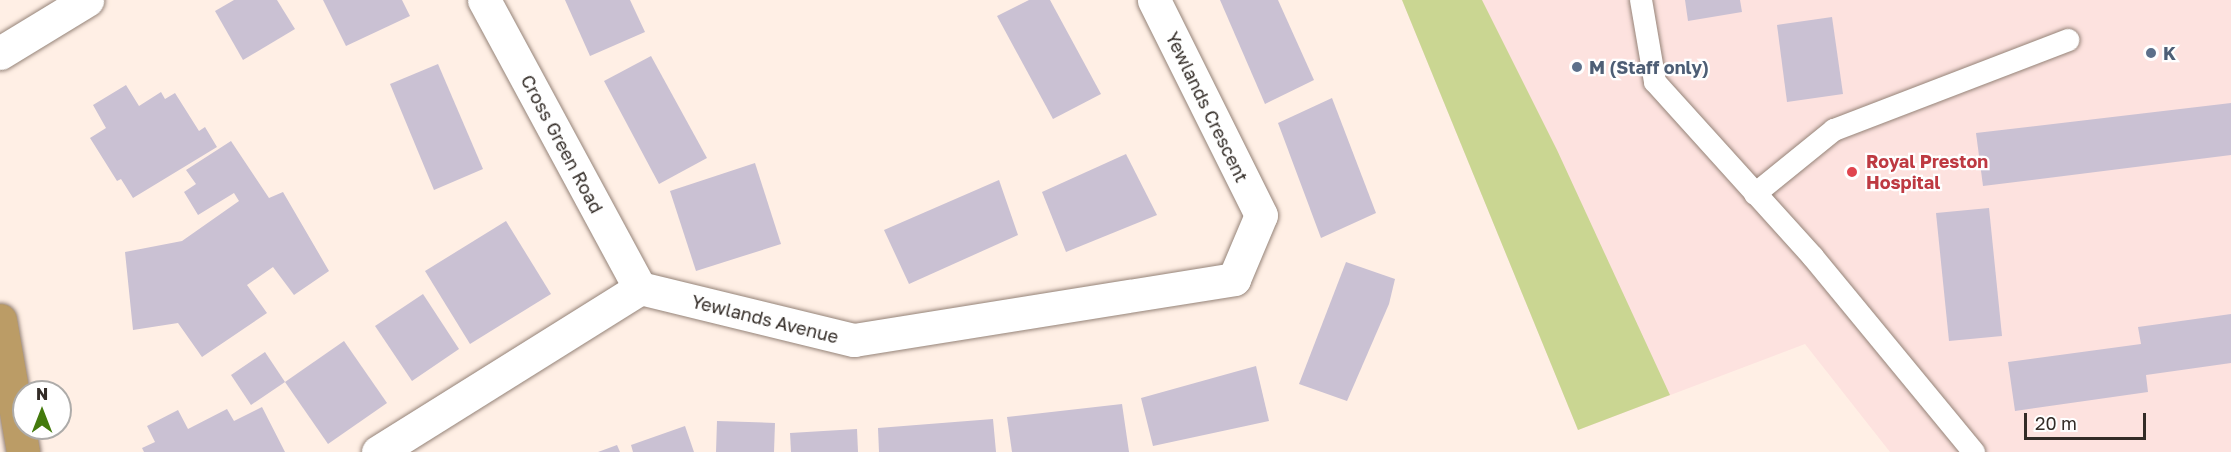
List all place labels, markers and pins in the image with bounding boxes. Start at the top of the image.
place label: K [2163,42,2176,64]
marker: K [2144,46,2158,60]
place label: M (Staff only) [1589,56,1709,78]
marker: M (Staff only) [1570,60,1584,74]
place label: Royal Preston Hospital [1866,151,1988,194]
marker: Royal Preston Hospital [1843,163,1861,181]

